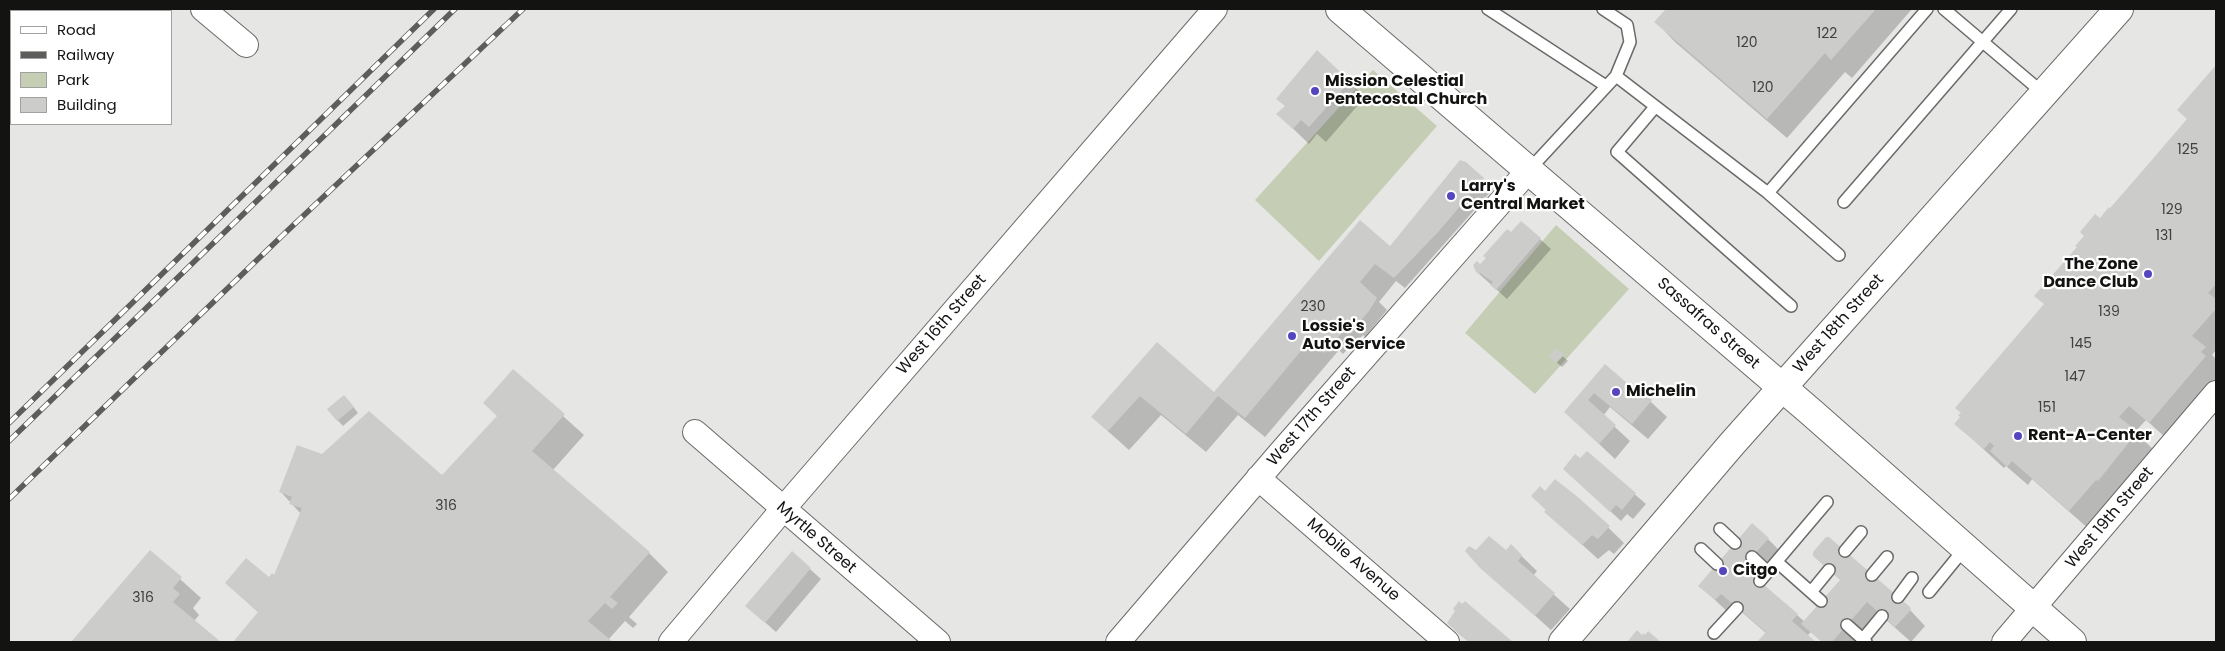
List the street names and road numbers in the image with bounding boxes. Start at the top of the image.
street label: West 16th Street [893,271,991,379]
street label: West 18th Street [1790,271,1888,377]
street label: Sassafras Street [1653,274,1763,374]
street label: West 17th Street [1264,364,1360,470]
street label: West 19th Street [2062,463,2158,573]
street label: Myrtle Street [772,498,860,578]
street label: Mobile Avenue [1303,514,1403,606]

